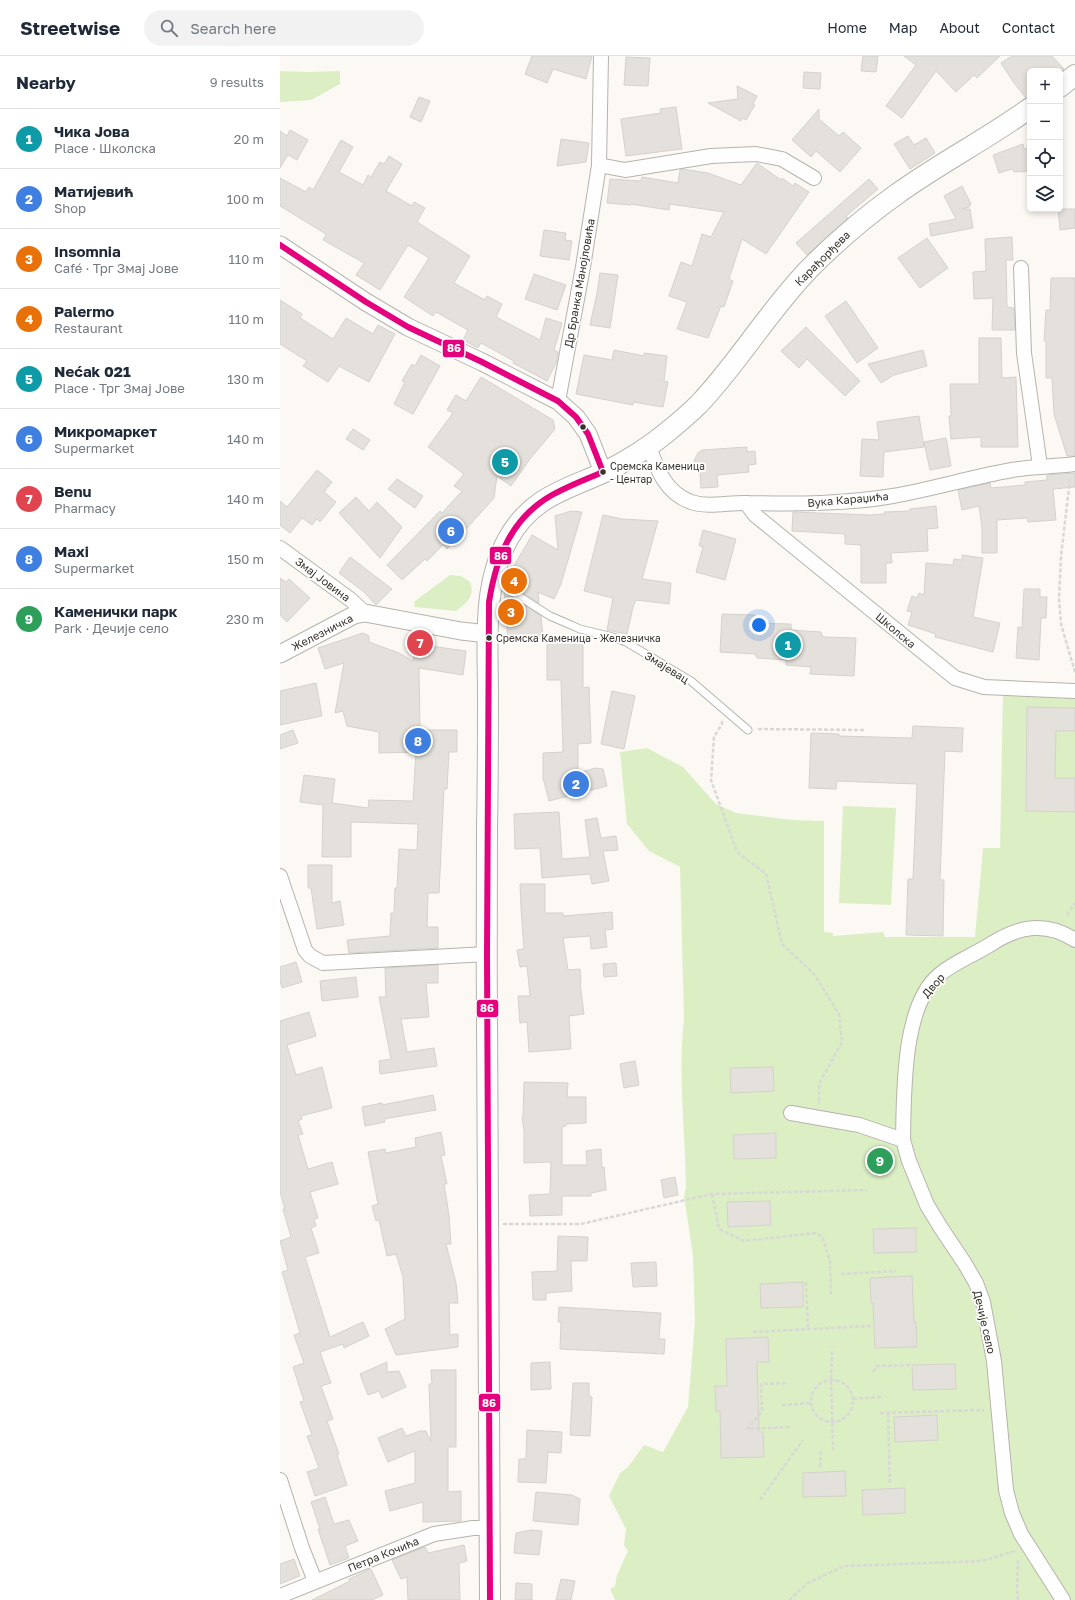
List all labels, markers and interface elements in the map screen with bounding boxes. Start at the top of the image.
search box [144,10,424,46]
text: Streetwise [20,16,120,39]
icon: search [158,17,180,39]
text: Search here [190,19,276,37]
text: Home [827,19,867,36]
text: Map [889,19,917,36]
text: About [939,19,980,36]
text: Contact [1002,19,1055,36]
map controls [1027,68,1063,212]
button: + [1027,68,1063,104]
text: Nearby [16,72,76,93]
text: 9 results [210,74,264,90]
button: − [1027,104,1063,140]
text: Чика Јова [54,122,129,140]
text: 1 [26,131,32,147]
text: 20 m [234,131,264,147]
text: Place · Школска [54,140,156,156]
button: locate [1027,140,1063,176]
button: layers [1027,176,1063,212]
text: Матијевић [54,182,133,200]
text: 2 [25,191,33,207]
text: 100 m [227,191,264,207]
text: Shop [54,200,86,216]
street label: Др Бранка Манојловића [561,218,597,348]
street label: Карађорђева [792,228,852,288]
text: Insomnia [54,242,121,260]
text: 3 [25,251,33,267]
text: 110 m [229,251,264,267]
text: Café · Трг Змај Јове [54,260,179,276]
text: Palermo [54,302,114,320]
text: 4 [25,311,33,327]
text: 110 m [229,311,264,327]
text: Restaurant [54,320,123,336]
line badge: 86 [442,339,465,358]
text: 86 [447,341,461,354]
text: Nećak 021 [54,362,131,380]
text: 5 [25,371,33,387]
text: 130 m [227,371,264,387]
text: Place · Трг Змај Јове [54,380,185,396]
text: Микромаркет [54,422,157,440]
unlabelled marker [578,422,588,432]
text: 6 [25,431,33,447]
text: 140 m [227,431,264,447]
text: Supermarket [54,440,135,456]
pin: 5 [492,447,518,477]
place label: Сремска Каменица - Центар [610,460,705,485]
marker: Сремска Каменица - Центар [598,467,608,477]
text: Benu [54,482,91,500]
street label: Вука Караџића [807,489,889,509]
text: 7 [25,491,33,507]
text: 140 m [227,491,264,507]
text: Pharmacy [54,500,116,516]
pin: 6 [438,516,464,546]
text: Maxi [54,542,89,560]
line badge: 86 [489,546,512,565]
text: 86 [494,549,508,562]
text: 8 [25,551,33,567]
text: 150 m [227,551,264,567]
street label: Змај Јовина [293,554,353,604]
text: Supermarket [54,560,135,576]
pin: 4 [501,566,527,596]
pin: 3 [498,597,524,627]
text: Каменички парк [54,602,177,620]
street label: Школска [873,610,919,650]
text: 9 [25,611,33,627]
text: 230 m [226,611,264,627]
street label: Железничка [289,611,355,653]
your location [749,615,769,635]
text: Park · Дечије село [54,620,169,636]
pin: 7 [407,628,433,658]
pin: 1 [775,630,801,660]
place label: Сремска Каменица - Железничка [496,632,661,644]
marker: Сремска Каменица - Железничка [484,633,494,643]
street label: Змајевац [642,648,692,686]
pin: 8 [405,726,431,756]
pin: 2 [563,769,589,799]
street label: Двор [919,970,947,1000]
line badge: 86 [476,999,499,1018]
text: 86 [480,1001,494,1014]
pin: 9 [867,1146,893,1176]
street label: Дечије село [971,1289,999,1355]
line badge: 86 [478,1393,501,1412]
text: 86 [482,1396,496,1409]
street label: Петра Кочића [346,1534,420,1574]

